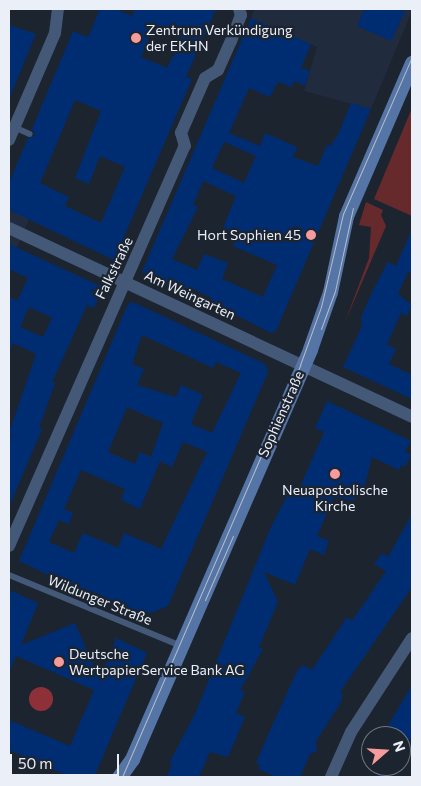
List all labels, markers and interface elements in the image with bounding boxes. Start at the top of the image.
place label: Zentrum Verkündigung der EKHN [146,22,293,54]
marker: Zentrum Verkündigung der EKHN [130,32,142,44]
place label: Hort Sophien 45 [197,227,301,243]
marker: Hort Sophien 45 [305,229,317,241]
street label: Falkstraße [92,234,136,302]
street label: Am Weingarten [142,267,238,323]
street label: Sophienstraße [254,368,308,460]
marker: Neuapostolische Kirche [329,468,341,480]
place label: Neuapostolische Kirche [282,482,388,514]
street label: Wildunger Straße [45,571,155,629]
place label: Deutsche WertpapierService Bank AG [69,646,245,679]
marker: Deutsche WertpapierService Bank AG [53,656,65,668]
north arrow [361,726,411,776]
text: N [390,739,409,754]
scale bar [12,744,121,776]
text: 50 m [18,754,52,772]

